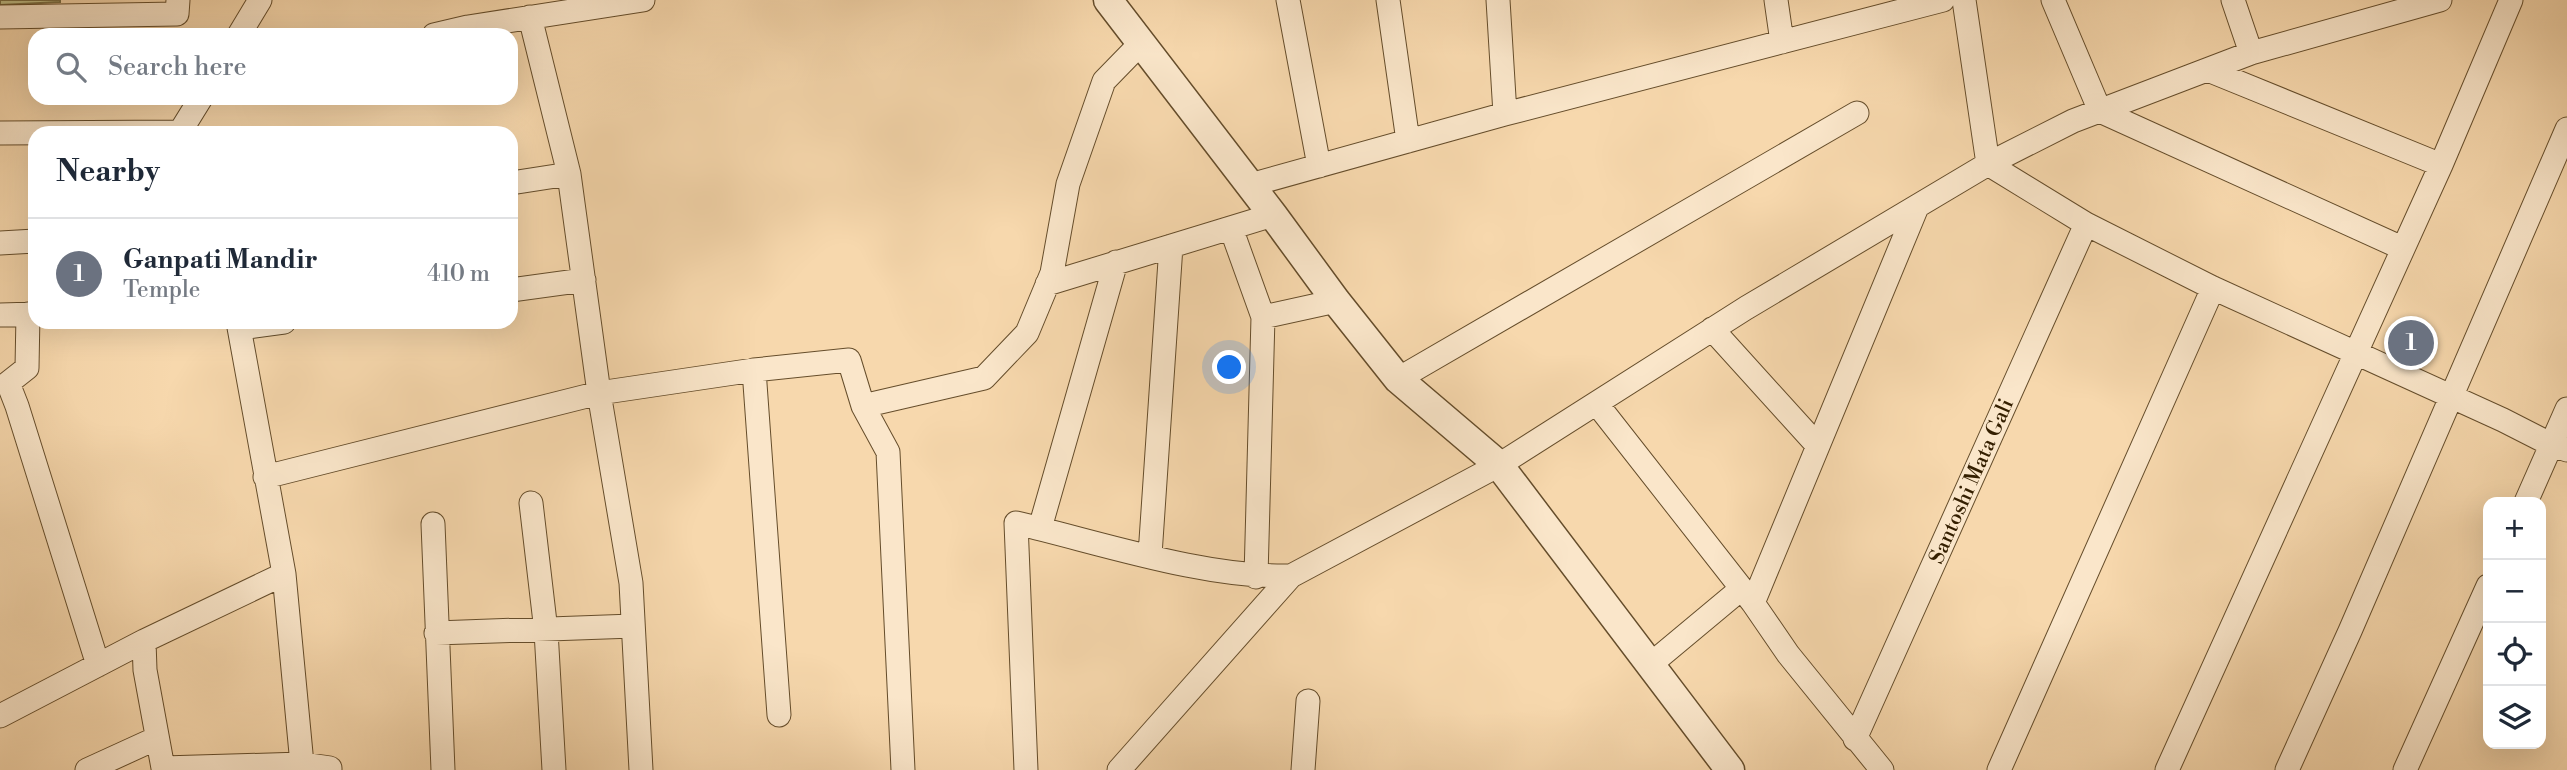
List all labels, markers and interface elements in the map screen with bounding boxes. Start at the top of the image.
search box [28,28,518,105]
icon: search [52,48,90,86]
text: Search here [108,51,247,83]
text: Nearby [56,153,160,191]
text: Ganpati Mandir [123,244,318,276]
text: 1 [73,260,85,288]
text: 410 m [427,260,490,288]
text: Temple [123,276,201,304]
pin: 1 [2388,317,2434,369]
your location [1212,350,1246,384]
street label: Santoshi Mata Gali [1924,395,2020,568]
map controls [2483,497,2546,749]
button: + [2483,497,2546,560]
button: − [2483,560,2546,623]
button: locate [2483,623,2546,686]
button: layers [2483,686,2546,749]

